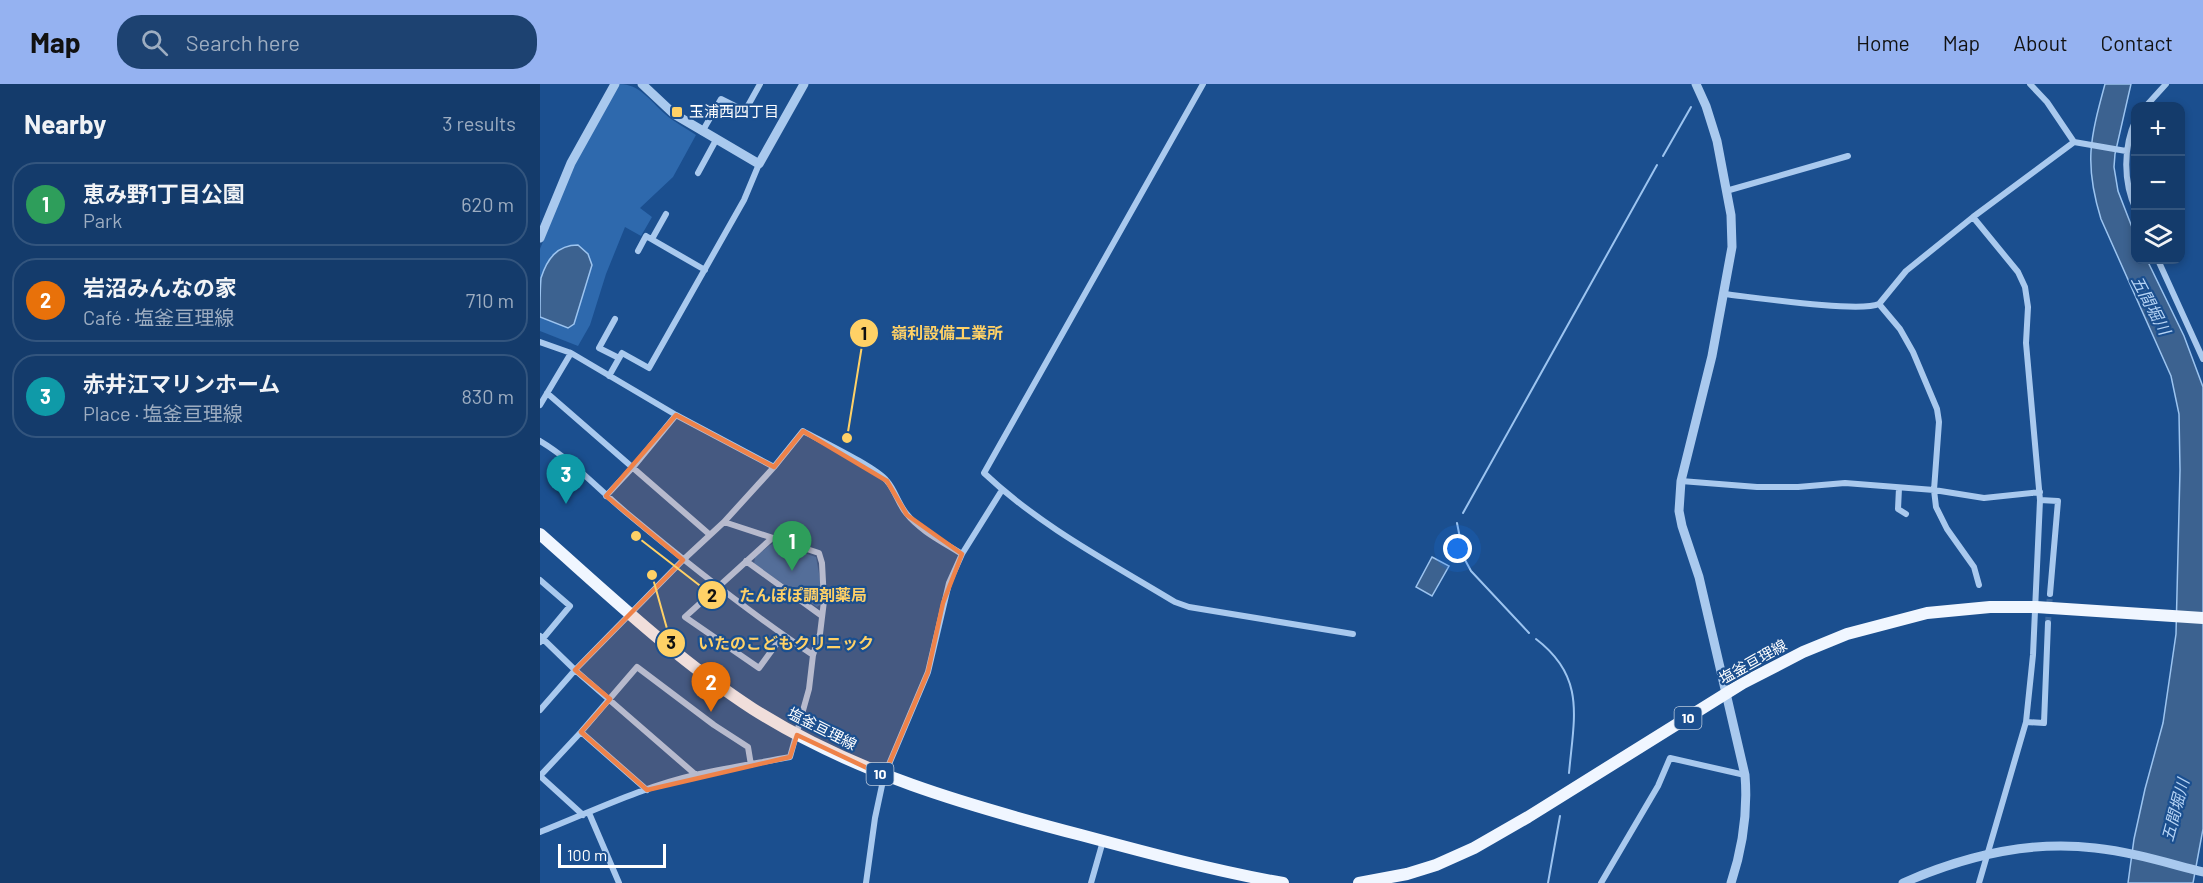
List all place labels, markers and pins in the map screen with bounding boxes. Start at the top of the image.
place label: 玉浦西四丁目 [689,102,779,120]
marker: 玉浦西四丁目 [670,105,684,119]
callout: 嶺利設備工業所 [849,316,1015,350]
pin: 3 [546,454,586,504]
pin: 1 [772,522,812,571]
callout: たんぽぽ調剤薬局 [697,578,879,612]
callout: いたのこどもクリニック [656,626,886,660]
pin: 2 [692,662,730,712]

